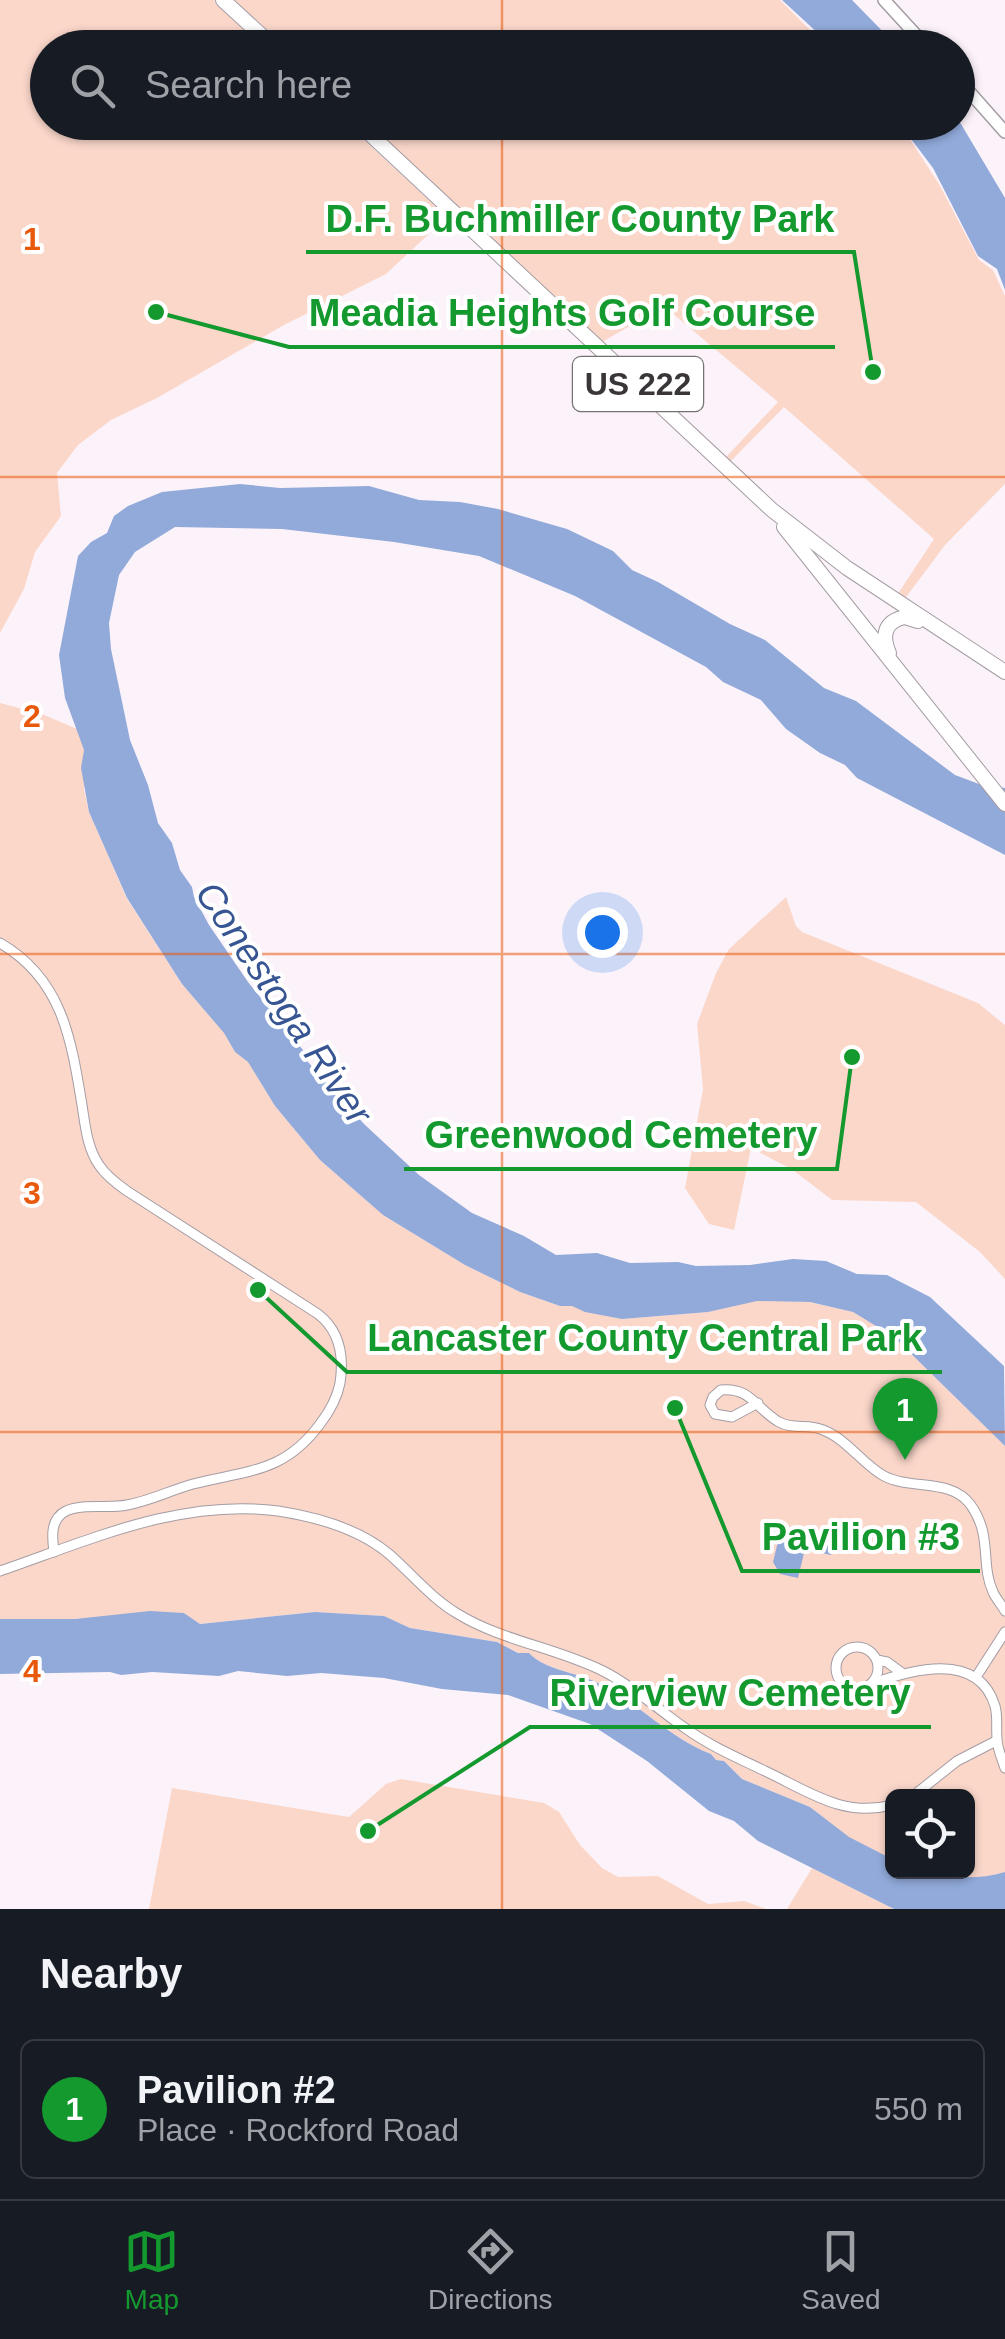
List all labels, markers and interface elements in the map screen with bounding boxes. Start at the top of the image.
search box [30,30,975,140]
icon: search [65,58,120,113]
text: Search here [145,64,352,106]
callout: D.F. Buchmiller County Park [306,184,854,252]
text: D.F. Buchmiller County Park [326,198,835,240]
text: 1 [23,221,41,257]
callout: Meadia Heights Golf Course [289,279,835,347]
text: Meadia Heights Golf Course [309,292,815,334]
road number: US 222 [573,357,703,411]
text: 2 [23,698,41,734]
water label: Conestoga River [187,874,381,1133]
your location [577,907,628,958]
callout: Greenwood Cemetery [404,1101,837,1169]
text: Greenwood Cemetery [425,1114,817,1156]
text: 3 [23,1175,41,1211]
callout: Lancaster County Central Park [347,1304,942,1372]
text: Lancaster County Central Park [367,1317,924,1359]
pin: 1 [872,1378,938,1460]
callout: Pavilion #3 [742,1503,980,1571]
text: Pavilion #3 [762,1516,960,1558]
text: 4 [23,1653,41,1689]
callout: Riverview Cemetery [530,1659,931,1727]
text: Riverview Cemetery [549,1672,911,1714]
map controls [885,1789,975,1879]
button: locate [885,1789,975,1879]
text: Nearby [40,1950,182,1997]
text: Pavilion #2 [137,2069,336,2111]
text: 1 [66,2091,83,2127]
text: 550 m [874,2091,963,2127]
text: Place · Rockford Road [137,2112,459,2148]
tab: Map [124,2224,179,2316]
tab: Directions [428,2224,553,2316]
tab: Saved [801,2224,881,2316]

